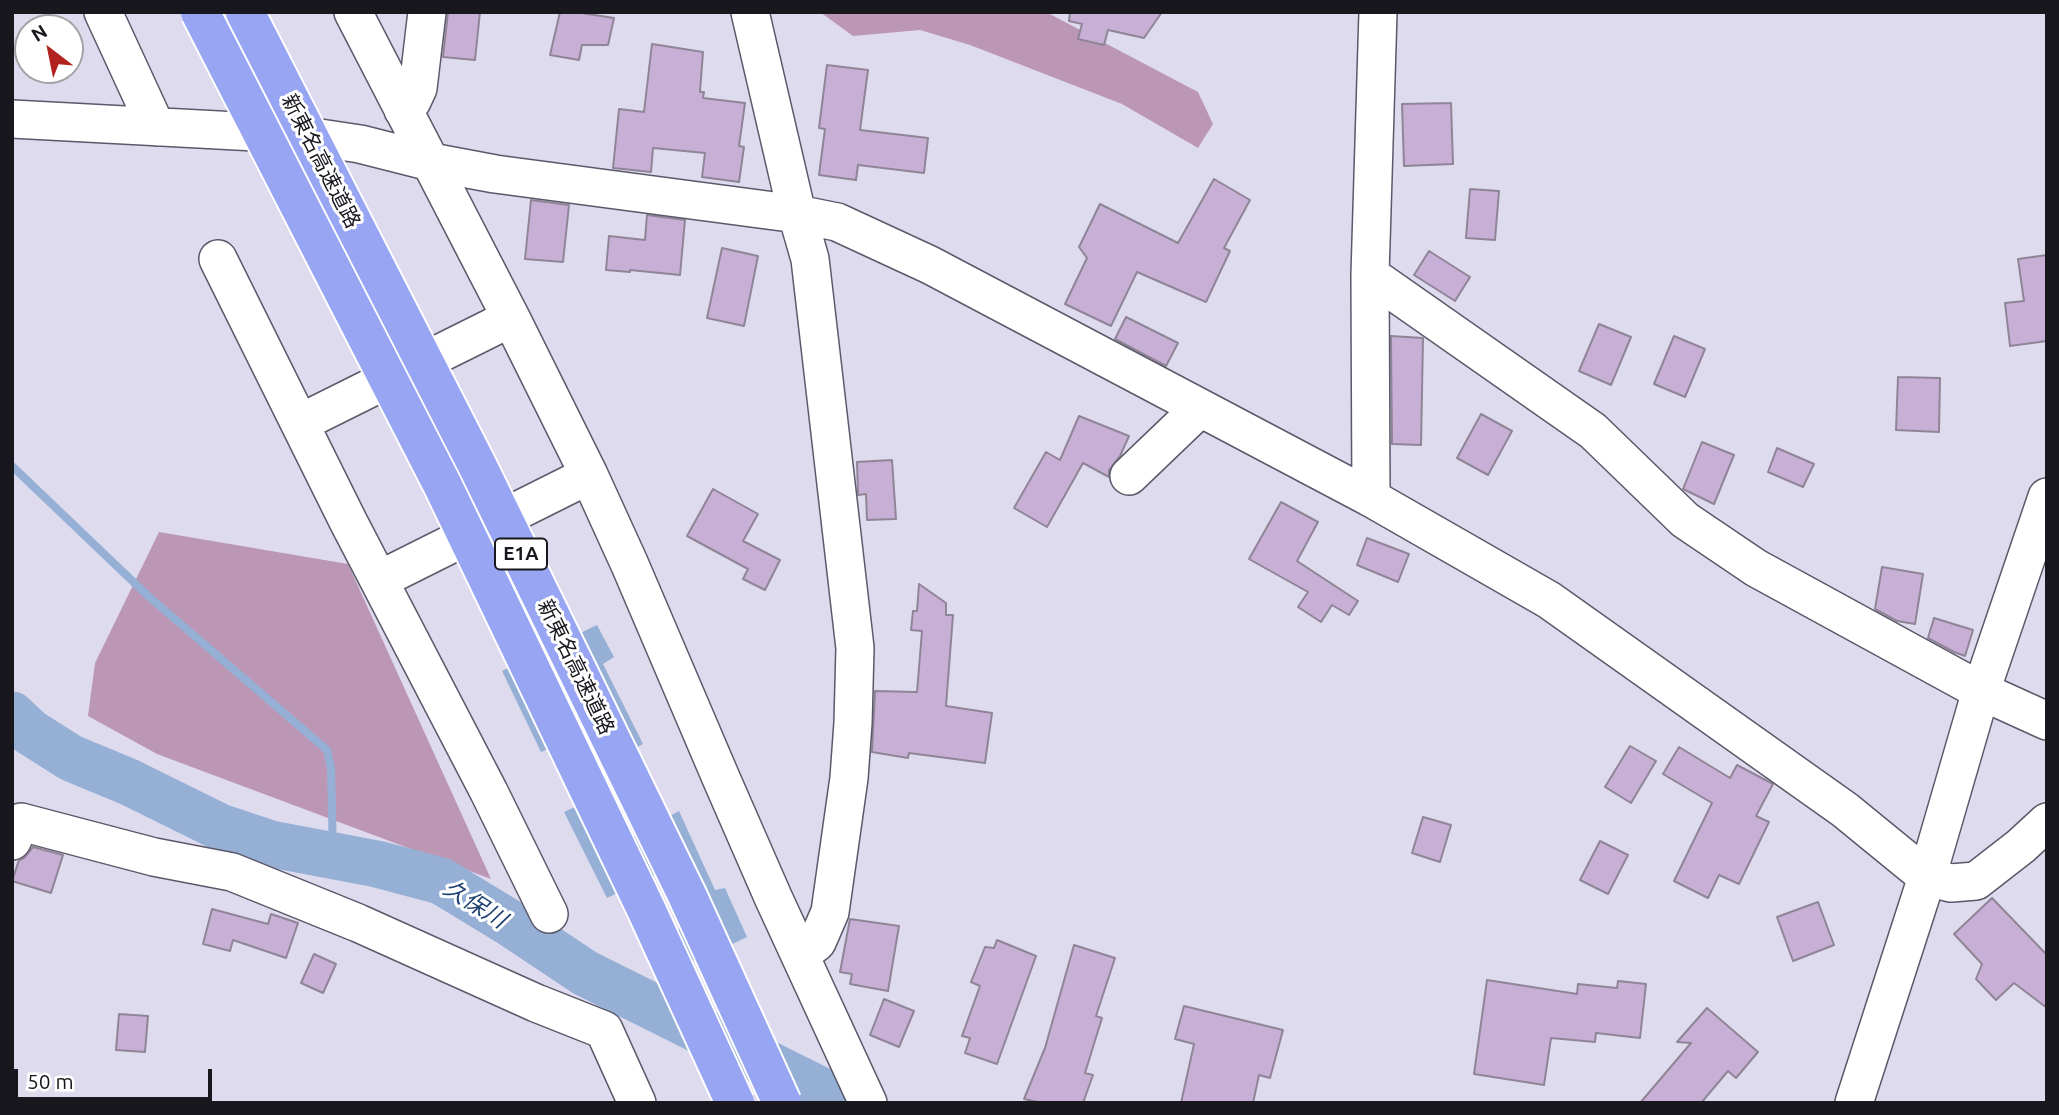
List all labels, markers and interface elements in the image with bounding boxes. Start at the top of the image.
north arrow [14,14,84,84]
text: N [27,20,51,46]
street label: 新東名高速道路 [276,90,366,232]
road number: E1A [495,538,547,569]
street label: 新東名高速道路 [532,595,620,739]
water label: 久保川 [438,874,512,934]
scale bar [18,1056,215,1100]
text: 50 m [27,1069,74,1093]

